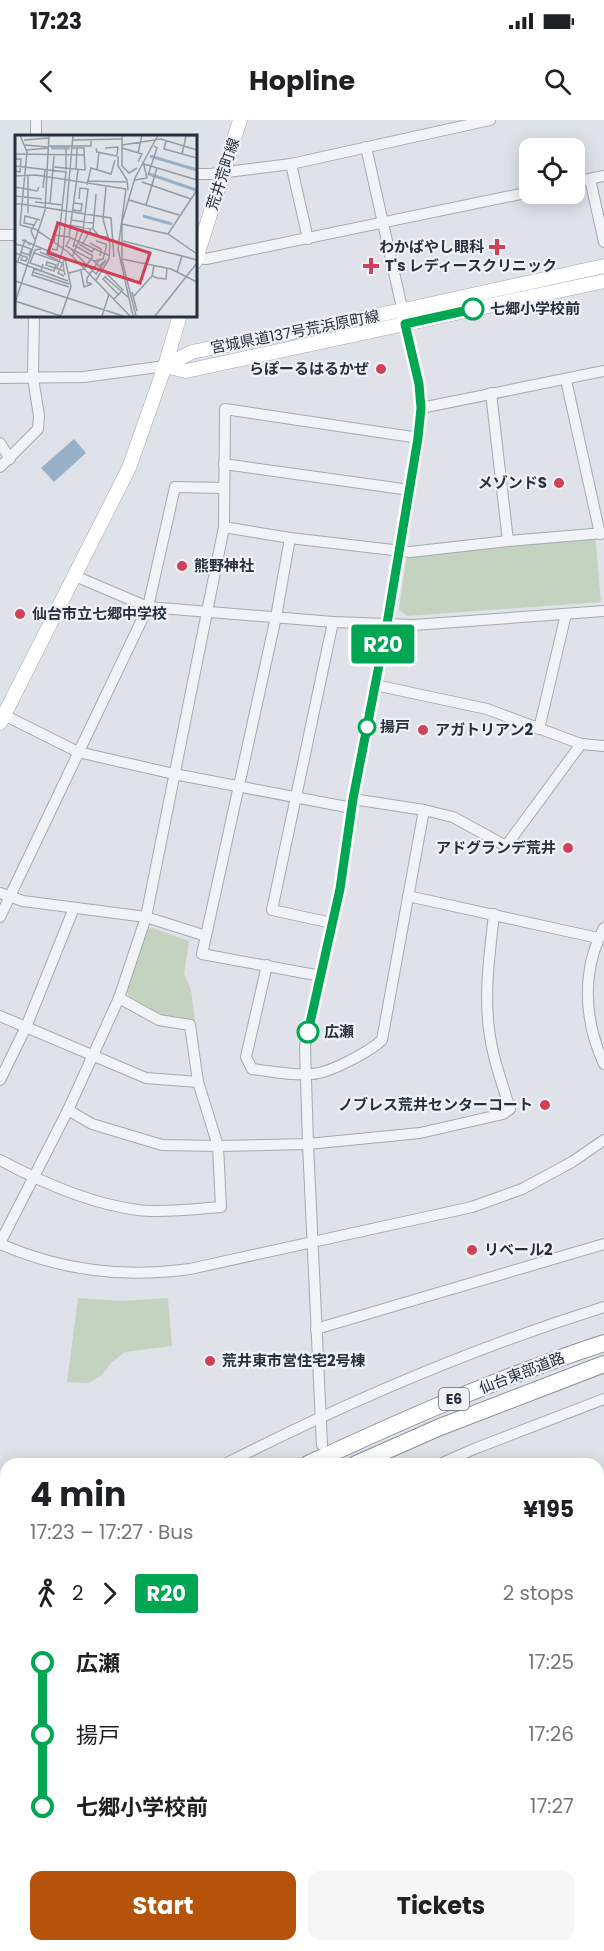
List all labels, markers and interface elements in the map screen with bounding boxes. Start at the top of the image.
text: 17:23 [30,6,82,37]
text: Hopline [249,62,355,99]
icon: back [30,65,63,98]
icon: search [541,65,574,98]
inset map [15,135,196,316]
street label: 荒井荒町線 [201,135,244,213]
map controls [519,138,585,204]
button: locate [519,138,585,204]
place label: わかばやし眼科 [379,236,484,257]
marker: わかばやし眼科 [488,238,506,256]
place label: T's レディースクリニック [385,255,557,276]
marker: T's レディースクリニック [362,257,380,275]
marker: 七郷小学校前 [462,298,484,320]
place label: 七郷小学校前 [490,298,580,319]
street label: 宮城県道137号荒浜原町線 [209,305,381,358]
place label: らぽーるはるかぜ [249,358,369,379]
marker: らぽーるはるかぜ [374,362,388,376]
place label: メゾンドS [478,472,547,493]
marker: メゾンドS [552,476,566,490]
place label: 熊野神社 [194,555,254,576]
marker: 熊野神社 [175,559,189,573]
place label: 仙台市立七郷中学校 [32,603,167,624]
marker: 仙台市立七郷中学校 [13,607,27,621]
line badge: R20 [348,624,418,664]
text: R20 [363,630,403,659]
place label: 揚戸 [380,716,410,737]
marker: 揚戸 [358,718,376,736]
place label: アガトリアン2 [435,719,533,740]
marker: アガトリアン2 [416,723,430,737]
place label: アドグランデ荒井 [436,837,556,858]
marker: アドグランデ荒井 [561,841,575,855]
marker: 広瀬 [297,1021,319,1043]
place label: 広瀬 [324,1021,354,1042]
place label: ノブレス荒井センターコート [338,1094,533,1115]
marker: ノブレス荒井センターコート [538,1098,552,1112]
place label: リベール2 [484,1239,553,1260]
marker: リベール2 [465,1243,479,1257]
street label: 仙台東部道路 [476,1347,568,1398]
place label: 荒井東市営住宅2号棟 [222,1350,366,1371]
marker: 荒井東市営住宅2号棟 [203,1354,217,1368]
road number: E6 [439,1388,469,1410]
text: 4 min [30,1471,126,1518]
text: ¥195 [523,1494,574,1525]
text: 17:23 – 17:27 · Bus [30,1518,194,1546]
icon: walk [30,1577,63,1610]
icon: forward [93,1577,126,1610]
text: 2 [72,1579,84,1607]
text: R20 [147,1579,186,1608]
text: 2 stops [503,1579,574,1607]
text: 広瀬 [76,1648,120,1679]
text: 17:25 [528,1648,574,1676]
text: 揚戸 [76,1720,120,1751]
text: 17:26 [528,1720,574,1748]
text: 七郷小学校前 [76,1792,208,1823]
text: 17:27 [530,1792,574,1820]
button: Start [30,1871,296,1940]
button: Tickets [308,1871,574,1940]

